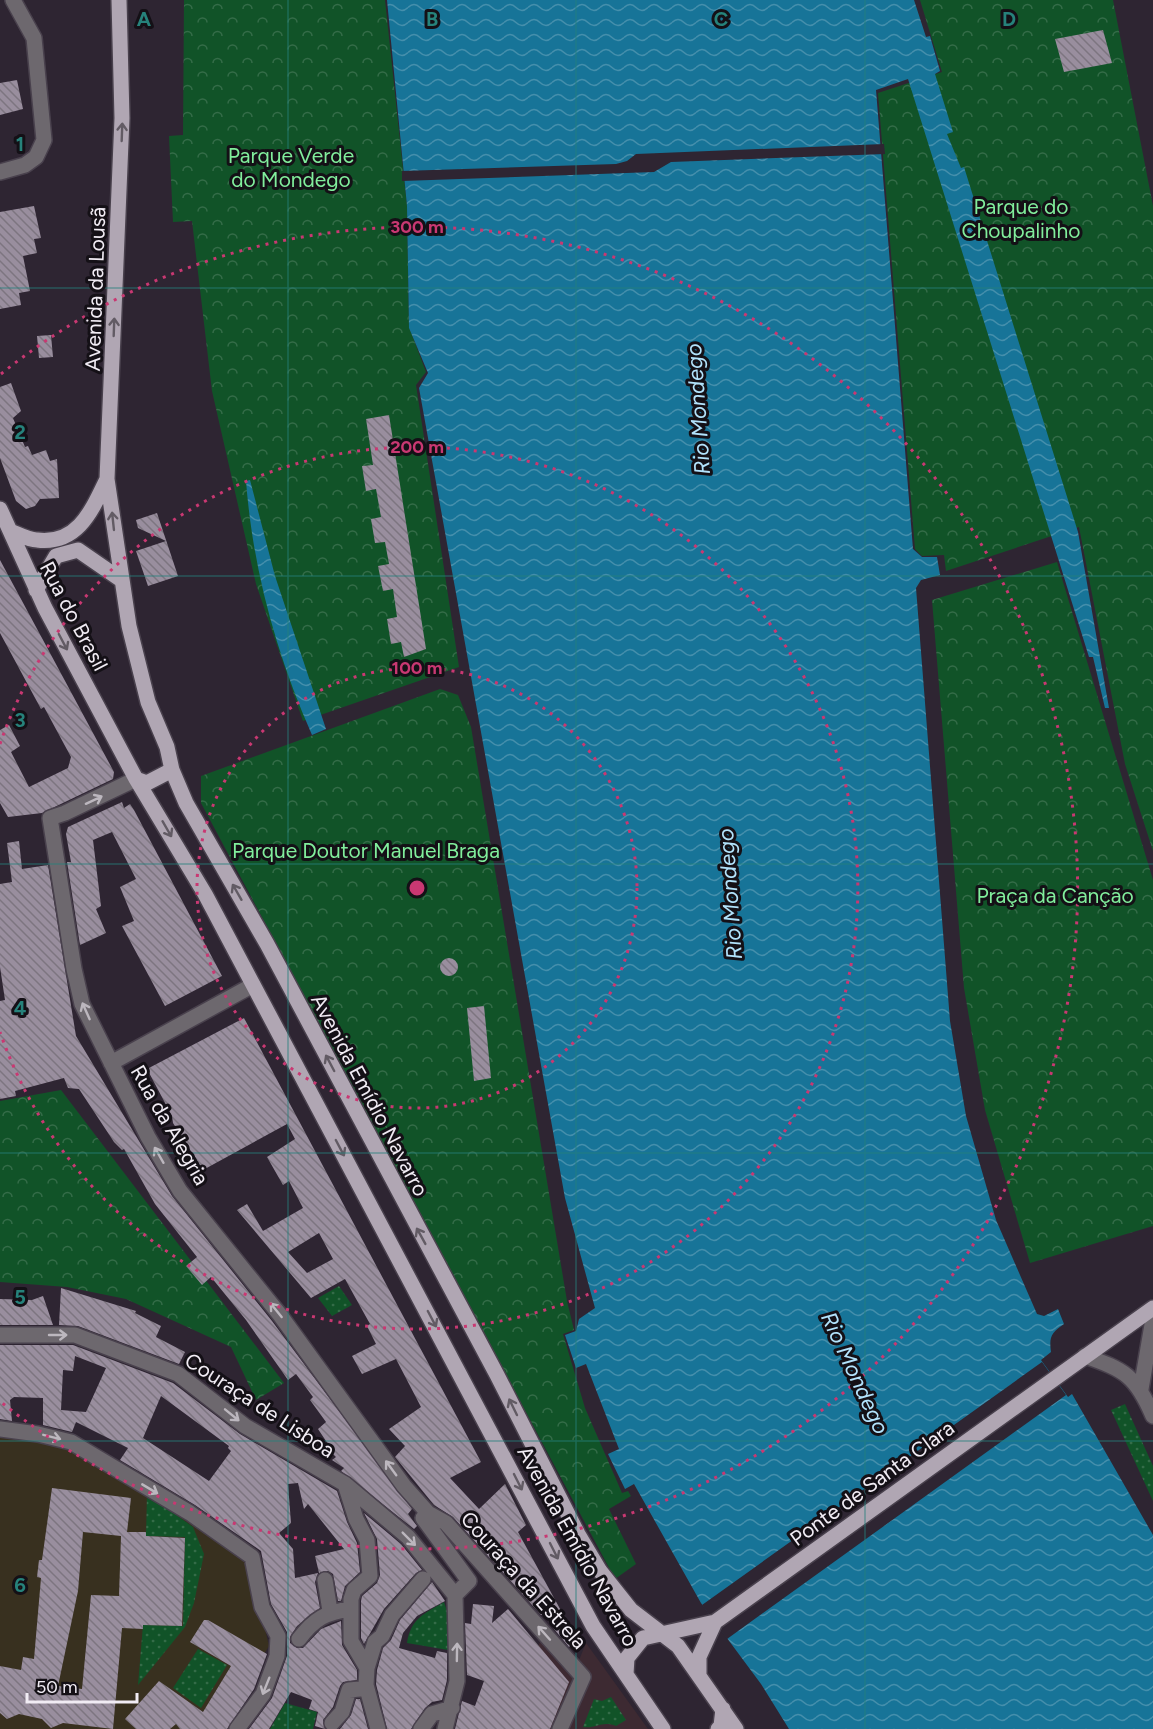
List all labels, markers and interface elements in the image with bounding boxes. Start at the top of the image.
text: A [137,7,152,31]
text: B [426,7,438,31]
text: C [714,7,728,31]
text: D [1002,7,1016,31]
one-way arrow [116,123,128,142]
text: 1 [16,132,24,156]
park label: Parque Verde do Mondego [228,143,354,192]
park label: Parque do Choupalinho [962,194,1081,243]
street label: Avenida da Lousã [80,206,110,372]
text: 300 m [390,216,444,238]
one-way arrow [109,317,120,337]
water label: Rio Mondego [680,342,716,475]
text: 2 [14,420,26,444]
text: 200 m [390,436,444,458]
one-way arrow [108,512,119,532]
street label: Rua do Brasil [35,557,113,675]
one-way arrow [57,633,69,650]
text: 100 m [392,657,442,679]
text: 3 [14,708,26,732]
one-way arrow [85,794,103,806]
one-way arrow [161,820,173,837]
water label: Rio Mondego [712,827,748,960]
park label: Parque Doutor Manuel Braga [232,838,500,863]
centre of rings [407,878,427,898]
park label: Praça da Canção [976,883,1134,908]
one-way arrow [231,884,243,901]
street label: Avenida Emídio Navarro [306,990,434,1200]
text: 4 [14,996,27,1020]
one-way arrow [80,1002,91,1020]
one-way arrow [324,1055,335,1073]
street label: Rua da Alegria [126,1061,214,1189]
one-way arrow [335,1138,346,1156]
one-way arrow [152,1147,164,1164]
one-way arrow [415,1227,426,1245]
text: 5 [14,1285,26,1309]
one-way arrow [270,1303,283,1319]
water label: Rio Mondego [815,1308,895,1438]
one-way arrow [427,1310,438,1328]
one-way arrow [48,1329,68,1341]
street label: Couraça de Lisboa [180,1347,340,1463]
one-way arrow [507,1399,518,1417]
one-way arrow [224,1409,240,1422]
street label: Ponte de Santa Clara [785,1415,959,1551]
one-way arrow [42,1432,61,1444]
street label: Avenida Emídio Navarro [512,1441,644,1651]
one-way arrow [385,1460,397,1476]
one-way arrow [513,1472,524,1490]
one-way arrow [141,1484,158,1496]
street label: Couraça da Estrela [456,1506,592,1654]
one-way arrow [401,1531,416,1546]
one-way arrow [548,1542,560,1559]
text: 6 [14,1573,26,1597]
one-way arrow [537,1626,551,1641]
one-way arrow [451,1642,463,1662]
scale bar [27,1666,136,1704]
text: 50 m [36,1676,78,1698]
one-way arrow [260,1676,271,1695]

